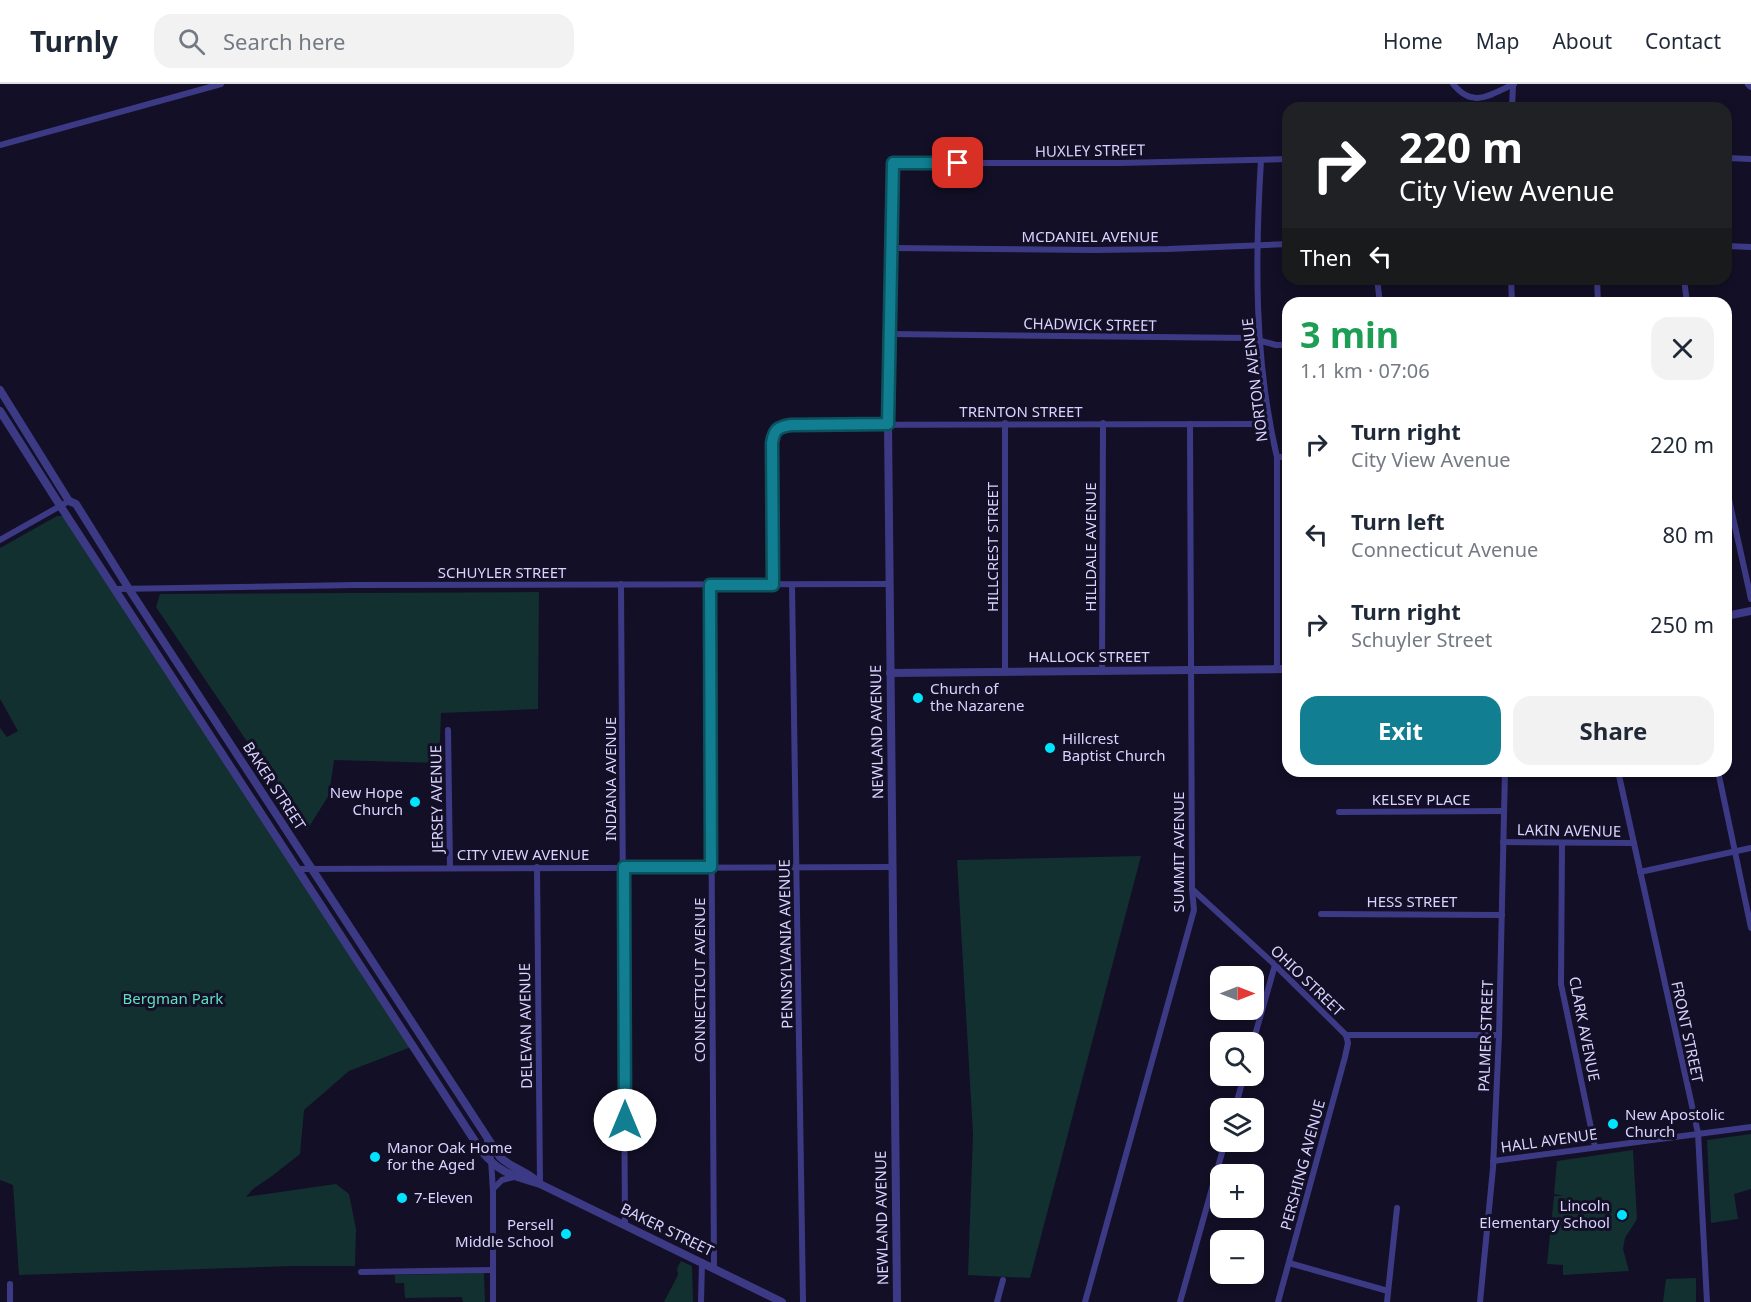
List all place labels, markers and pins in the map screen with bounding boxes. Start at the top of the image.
pin [932,137,983,188]
place label: Church of the Nazarene [930,678,1024,715]
marker: Church of the Nazarene [911,691,925,705]
place label: Hillcrest Baptist Church [1062,728,1166,765]
marker: Hillcrest Baptist Church [1043,741,1057,755]
place label: New Hope Church [330,782,403,819]
marker: New Hope Church [408,795,422,809]
place label: New Apostolic Church [1625,1104,1725,1141]
marker: New Apostolic Church [1606,1117,1620,1131]
place label: Manor Oak Home for the Aged [387,1137,512,1174]
marker: Manor Oak Home for the Aged [368,1150,382,1164]
place label: 7-Eleven [414,1187,473,1207]
marker: 7-Eleven [395,1191,409,1205]
place label: Lincoln Elementary School [1479,1195,1610,1232]
marker: Lincoln Elementary School [1615,1208,1629,1222]
place label: Persell Middle School [455,1214,554,1251]
marker: Persell Middle School [559,1227,573,1241]

